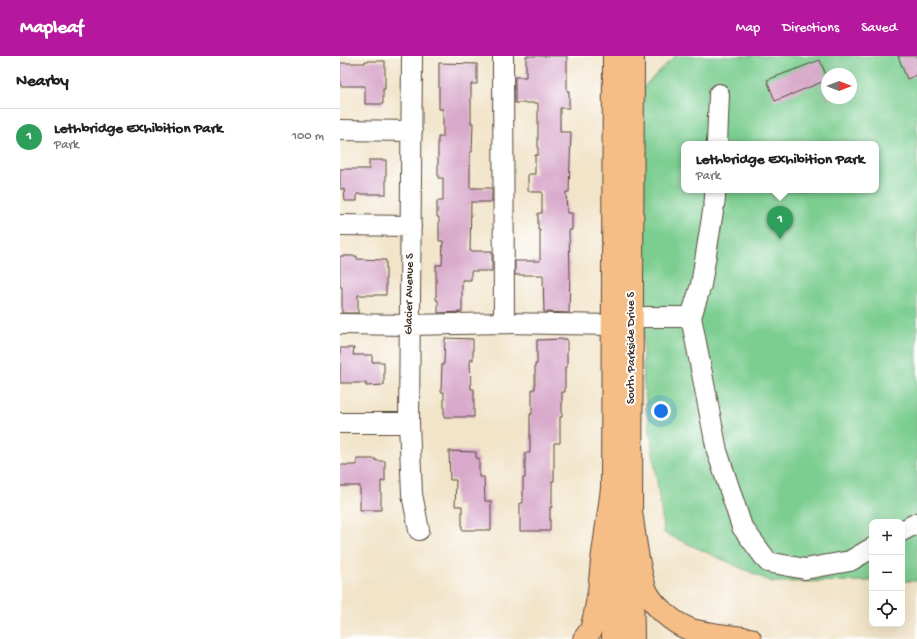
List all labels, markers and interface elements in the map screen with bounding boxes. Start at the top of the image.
text: Mapleaf [20,17,83,40]
text: Map [736,20,760,37]
text: Directions [782,20,839,37]
text: Saved [861,20,897,37]
north arrow [821,68,857,104]
text: Nearby [16,72,69,92]
text: Lethbridge Exhibition Park [54,120,223,138]
text: 1 [26,129,32,144]
text: 100 m [292,129,324,144]
text: Park [54,138,79,153]
popup [681,141,879,193]
text: Lethbridge Exhibition Park [696,151,864,169]
text: Park [696,169,720,184]
pin: 1 [767,206,793,239]
street label: Glacier Avenue S [402,253,418,335]
street label: South Parkside Drive S [625,292,639,404]
your location [651,401,671,421]
map controls [869,519,905,627]
button: + [869,519,905,555]
button: − [869,555,905,591]
button: locate [869,591,905,627]

